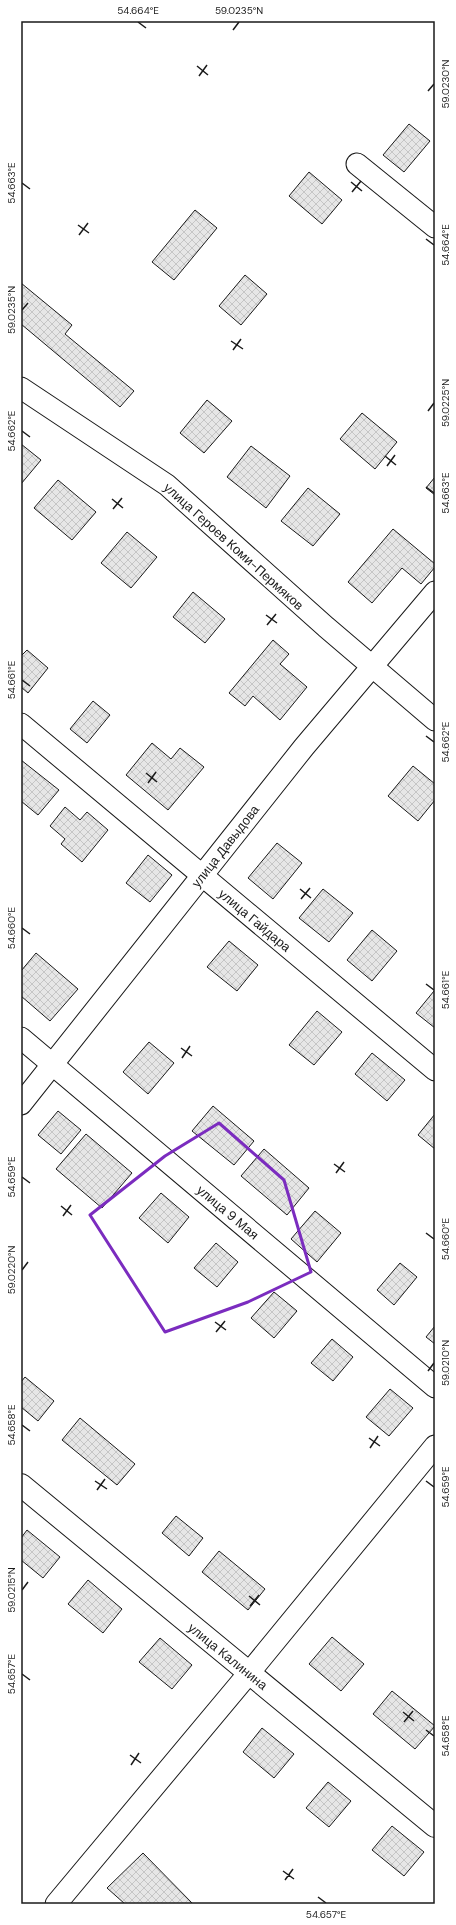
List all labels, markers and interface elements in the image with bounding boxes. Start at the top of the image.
text: 54.664°E [117,4,159,17]
text: 59.0235°N [215,4,263,17]
text: 59.0230°N [439,59,452,108]
text: 54.663°E [5,162,18,204]
text: 54.664°E [439,224,452,266]
text: 59.0235°N [5,286,18,334]
text: 59.0225°N [439,379,452,427]
text: 54.662°E [5,410,18,452]
text: 54.663°E [439,472,452,514]
street label: улица Героев Коми-Пермяков [160,479,307,614]
text: 54.661°E [5,660,18,699]
text: 54.662°E [439,721,452,763]
street label: улица Давыдова [188,801,263,891]
street label: улица Гайдара [215,885,295,956]
text: 54.660°E [5,906,18,949]
text: 54.661°E [439,970,452,1009]
text: 54.659°E [5,1156,18,1198]
street label: улица 9 Мая [193,1181,262,1243]
text: 54.660°E [439,1217,452,1260]
text: 59.0220°N [5,1246,18,1294]
text: 59.0210°N [439,1340,452,1386]
text: 54.658°E [5,1404,18,1446]
text: 54.659°E [439,1466,452,1508]
text: 59.0215°N [5,1567,18,1613]
street label: улица Калинина [184,1619,272,1694]
text: 54.657°E [5,1654,18,1694]
text: 54.658°E [439,1715,452,1757]
text: 54.657°E [306,1908,346,1921]

